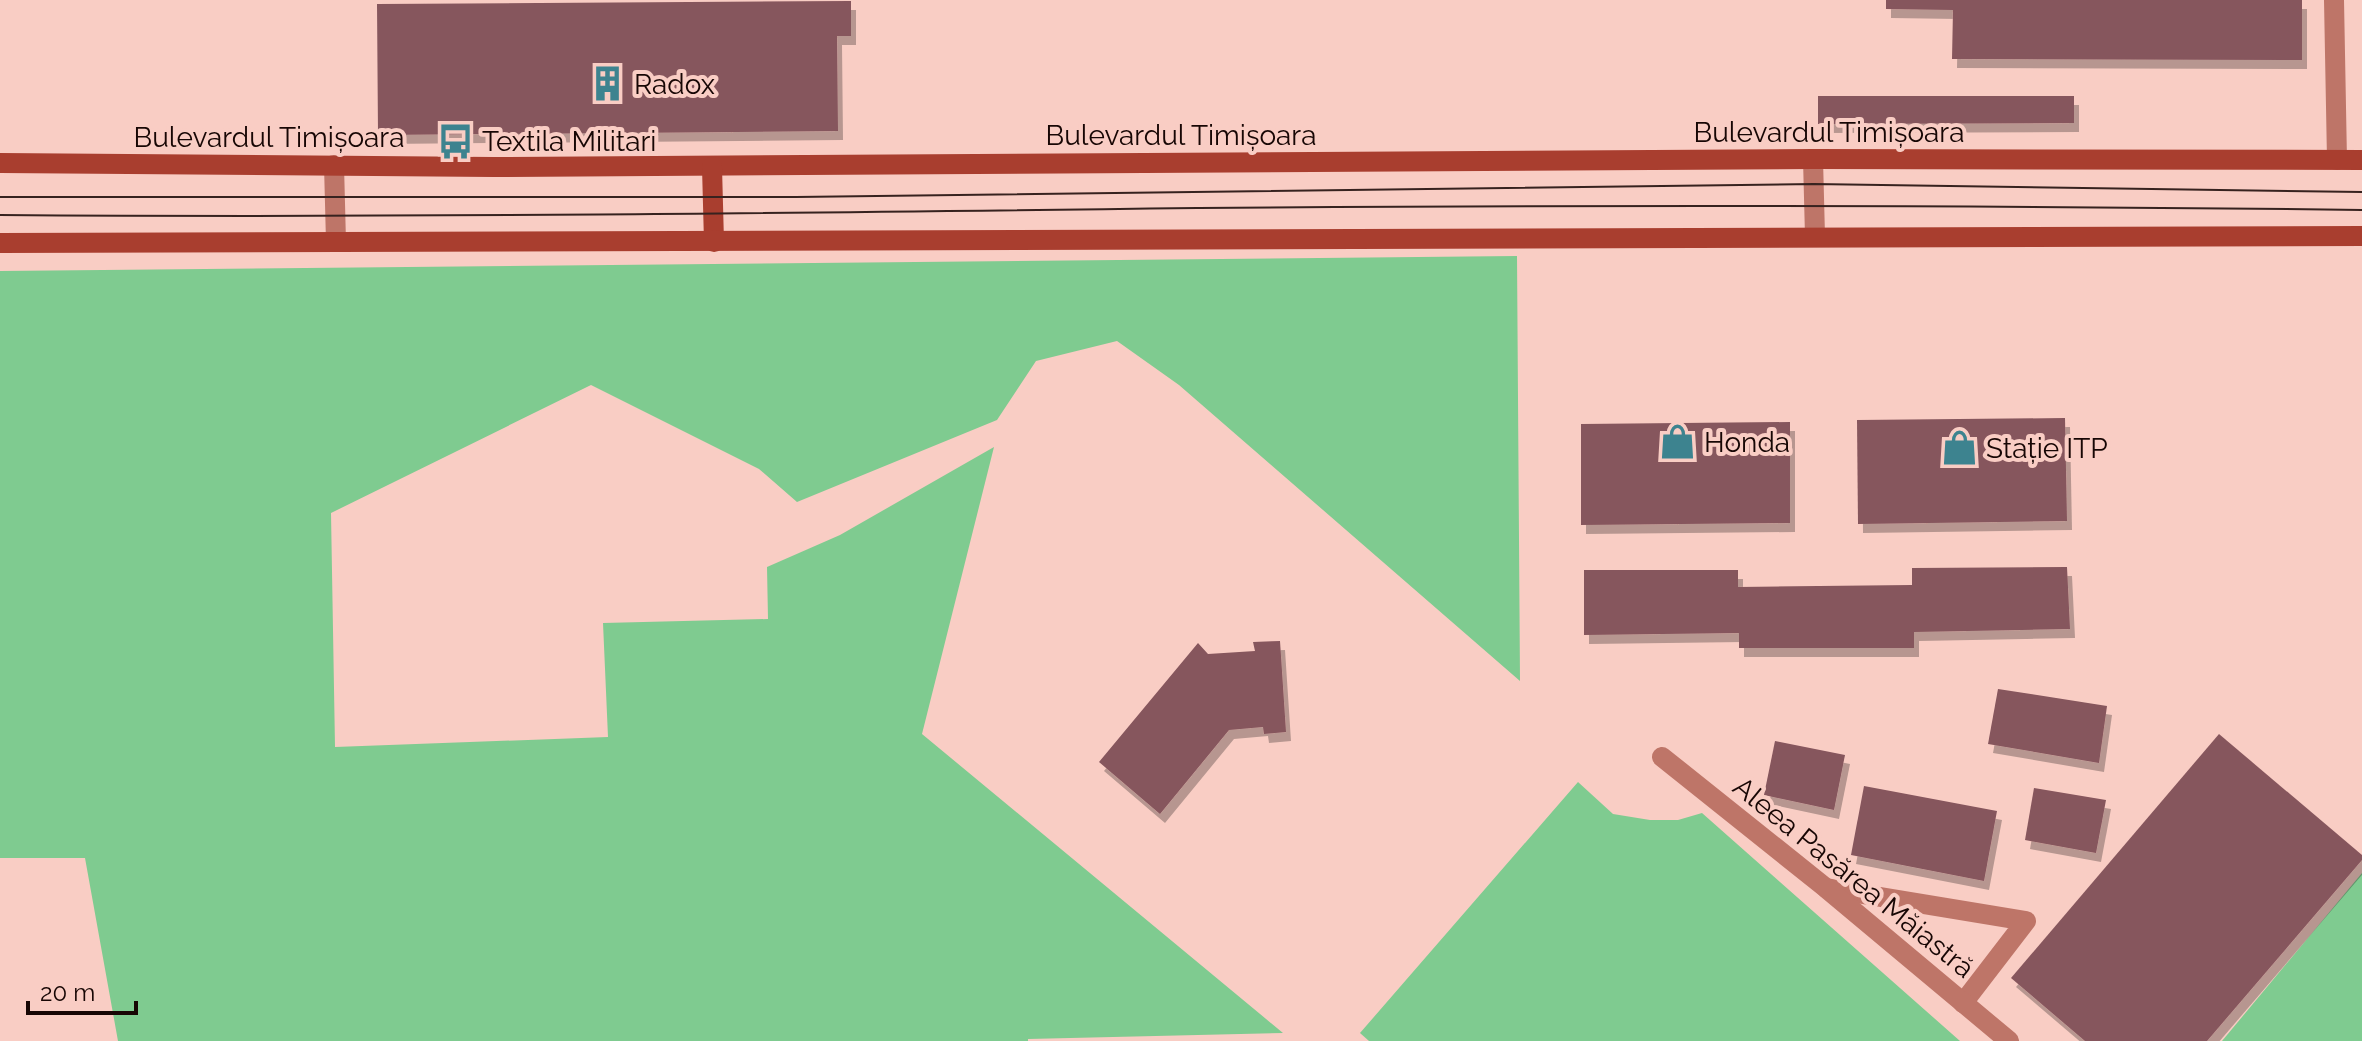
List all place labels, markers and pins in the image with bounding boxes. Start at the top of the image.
building icon: Radox [589,65,627,103]
place label: Radox [634,68,715,101]
bus stop icon: Textila Militari [437,122,475,160]
place label: Textila Militari [482,125,656,158]
shop icon: Honda [1659,423,1697,461]
place label: Honda [1704,426,1790,459]
shop icon: Stație ITP [1941,429,1979,467]
place label: Stație ITP [1986,432,2108,465]

